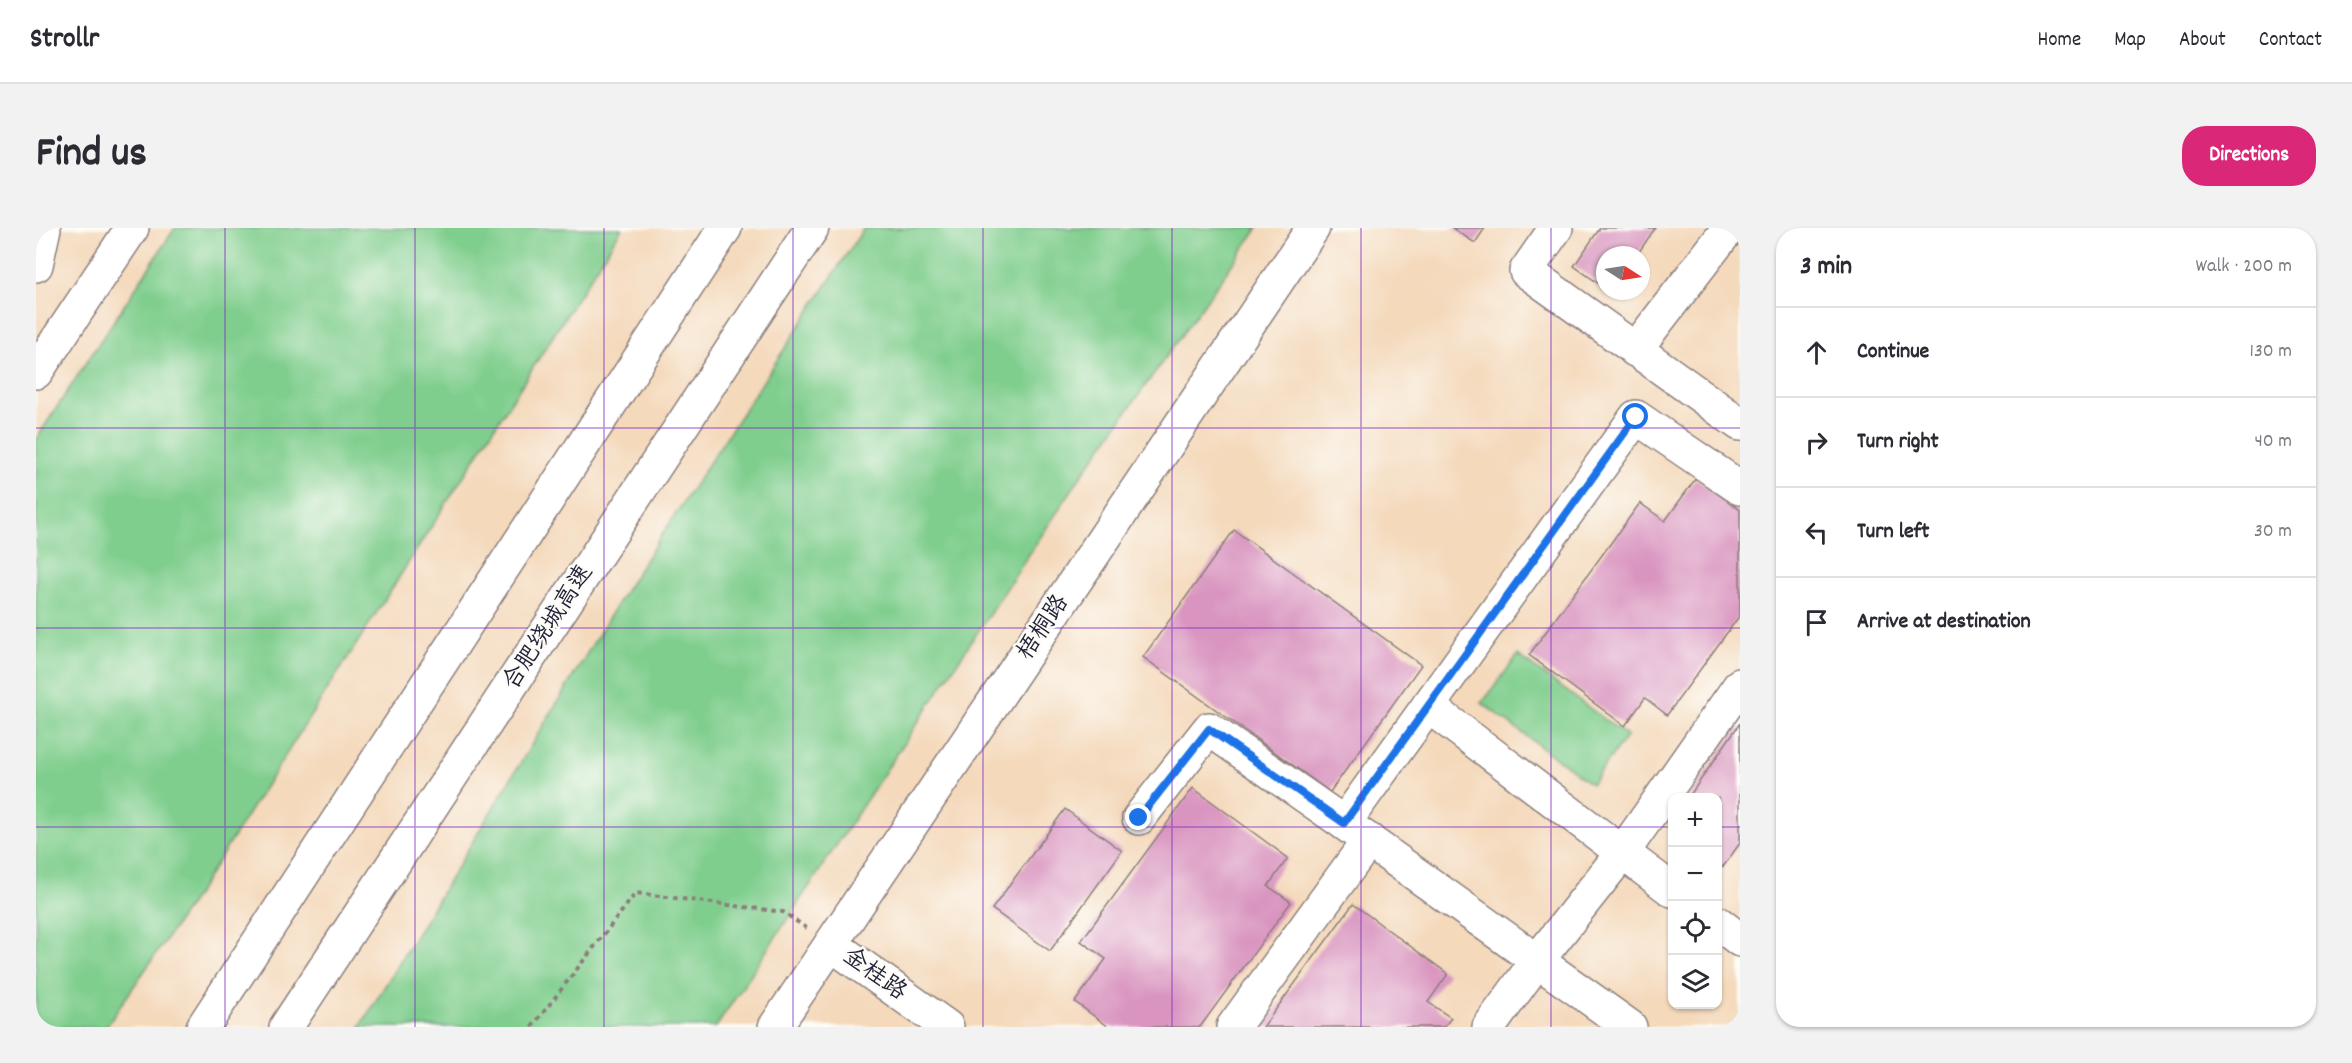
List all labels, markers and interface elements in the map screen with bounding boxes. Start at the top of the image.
text: Strollr [30,21,99,61]
text: Home [2037,26,2081,56]
text: Map [2114,26,2146,56]
text: About [2179,26,2226,56]
text: Contact [2259,26,2322,56]
text: Find us [36,126,147,186]
button: Directions [2182,126,2316,186]
north arrow [1596,246,1650,300]
text: 3 min [1800,249,1852,286]
text: Walk · 200 m [2196,253,2292,281]
icon: ahead [1800,336,1833,369]
text: Continue [1857,337,1929,368]
text: 130 m [2250,338,2292,366]
route start [1622,403,1648,429]
icon: right [1800,426,1833,459]
text: Turn right [1857,427,1939,458]
text: 40 m [2254,428,2292,456]
icon: left [1800,516,1833,549]
text: Turn left [1857,517,1929,548]
text: 30 m [2254,518,2292,546]
street label: 合肥绕城高速 [496,558,602,698]
street label: 梧桐路 [1010,589,1078,667]
icon: arrive [1800,606,1833,639]
text: Arrive at destination [1857,607,2031,638]
map controls [1668,793,1722,1009]
button: + [1668,793,1722,847]
route end [1125,804,1151,830]
button: − [1668,847,1722,901]
button: locate [1668,901,1722,955]
street label: 金桂路 [835,940,913,1010]
button: layers [1668,955,1722,1009]

